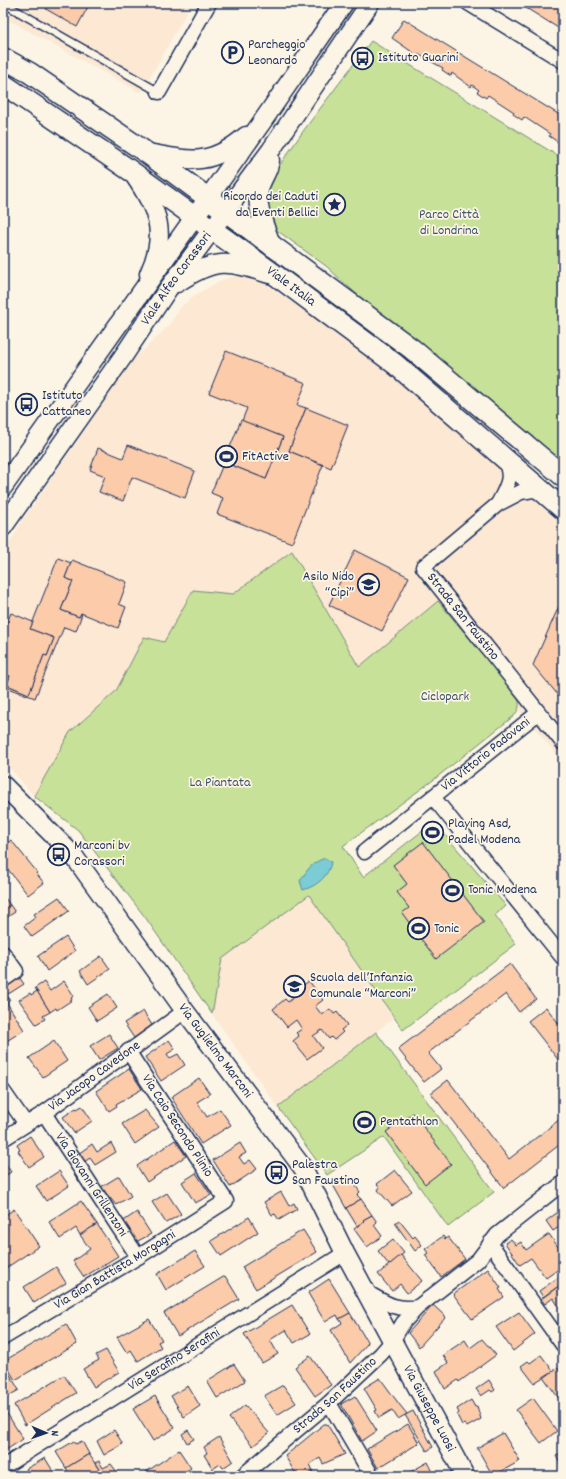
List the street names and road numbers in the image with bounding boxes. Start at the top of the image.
street label: Viale Alfeo Corassori [136,227,217,330]
street label: Viale Italia [262,262,320,312]
street label: Strada San Faustino [422,569,504,665]
street label: Via Vittorio Padovani [437,712,535,797]
street label: Via Guglielmo Marconi [173,1000,257,1103]
street label: Via Jacopo Cavedone [44,1036,145,1117]
street label: Via Caio Secondo Plinio [136,1071,218,1181]
street label: Via Giovanni Grillenzoni [50,1129,133,1241]
street label: Via Gian Battista Morgagni [50,1225,180,1315]
street label: Via Serafino Serafini [124,1323,225,1396]
street label: Strada San Faustino [289,1352,382,1439]
street label: Via Giuseppe Luosi [397,1362,460,1456]

